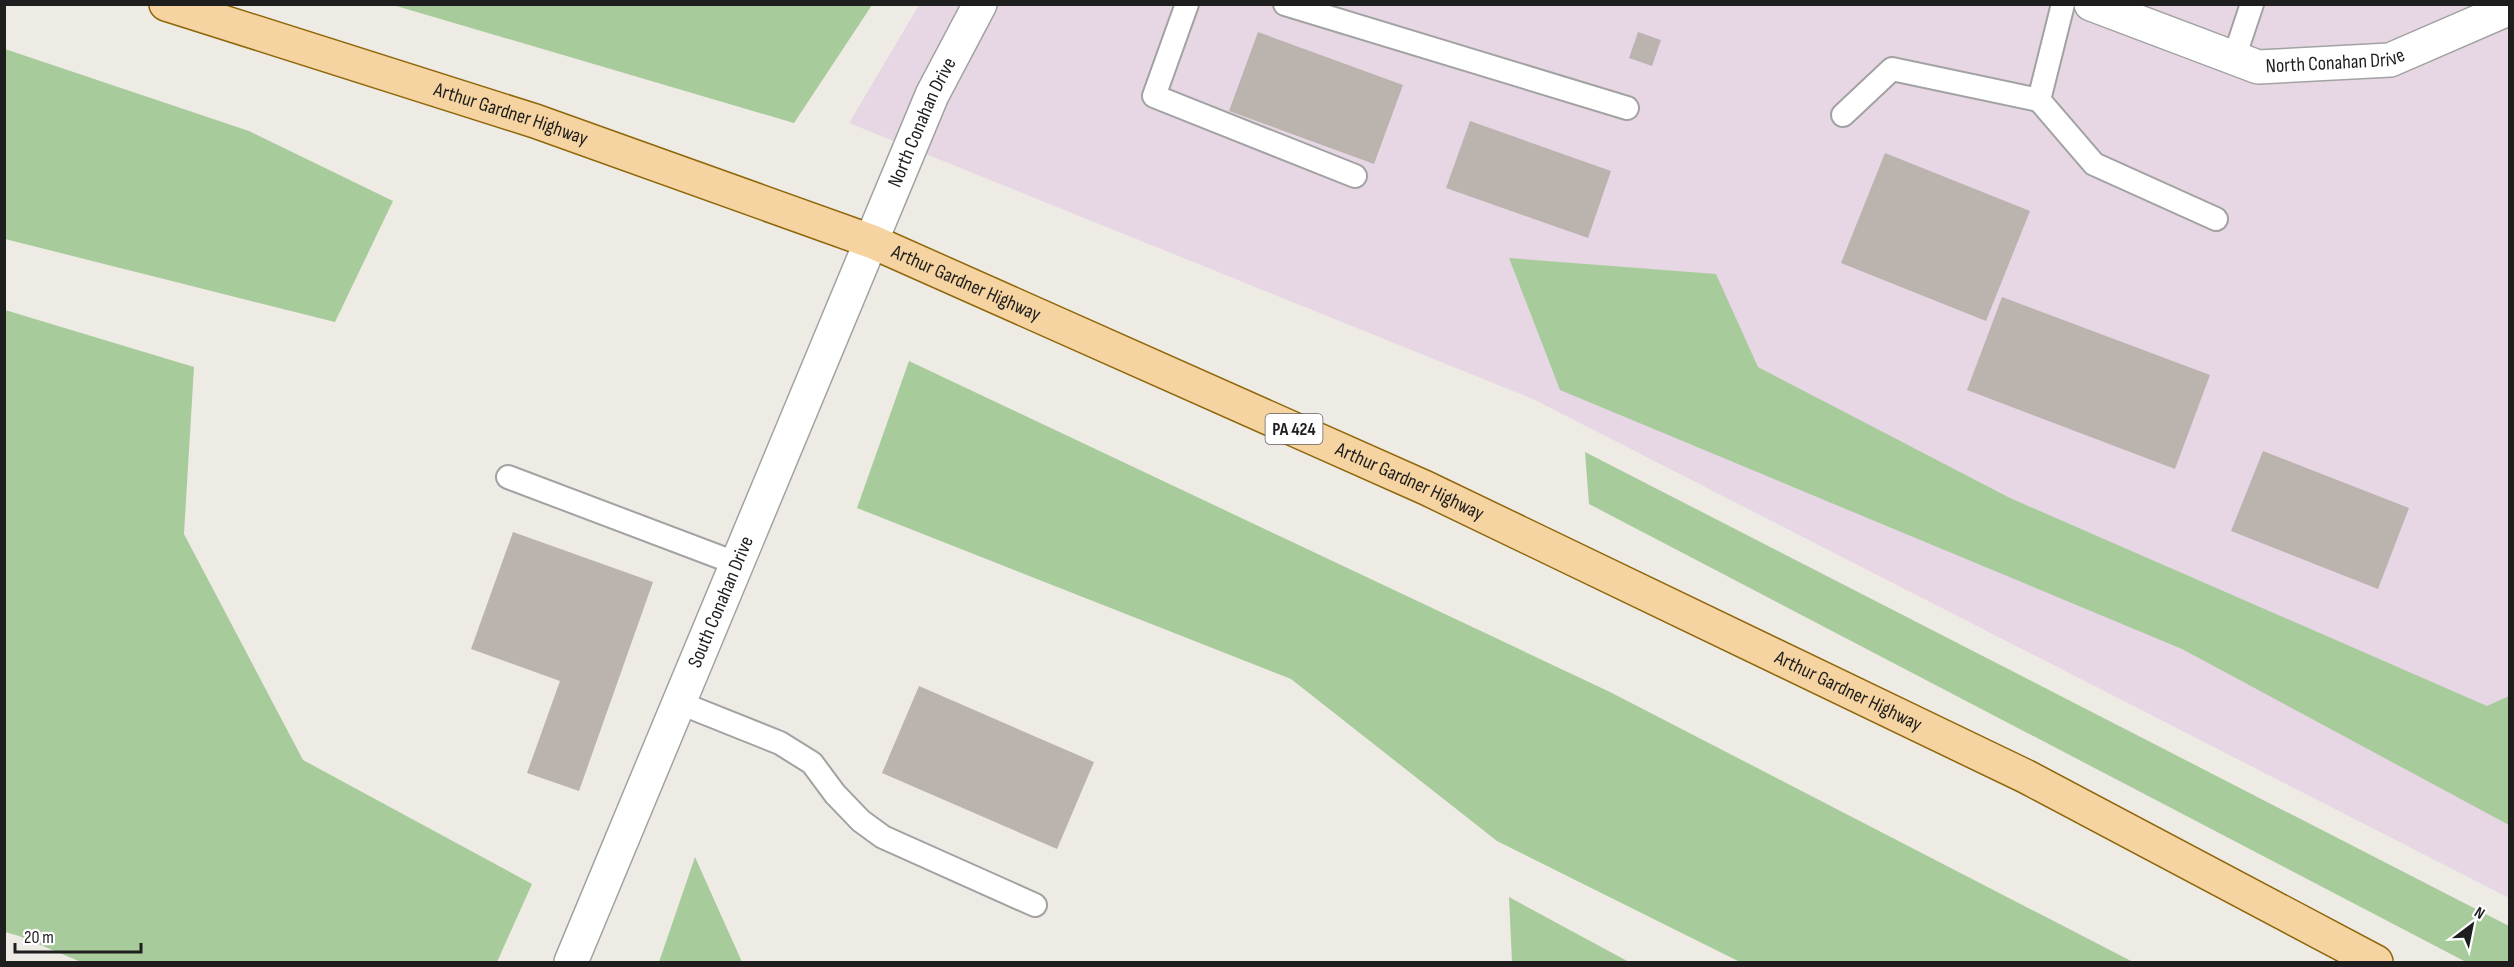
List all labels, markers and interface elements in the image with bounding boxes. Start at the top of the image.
street label: North Conahan Drive [2265,43,2409,79]
street label: North Conahan Drive [883,54,962,191]
street label: Arthur Gardner Highway [430,77,591,151]
street label: Arthur Gardner Highway [887,239,1045,327]
road number: PA 424 [1266,414,1322,444]
street label: Arthur Gardner Highway [1331,437,1488,526]
street label: South Conahan Drive [683,533,759,671]
street label: Arthur Gardner Highway [1770,645,1926,737]
north arrow [2442,895,2502,955]
text: N [2470,903,2488,924]
scale bar [15,916,141,954]
text: 20 m [24,927,54,948]

